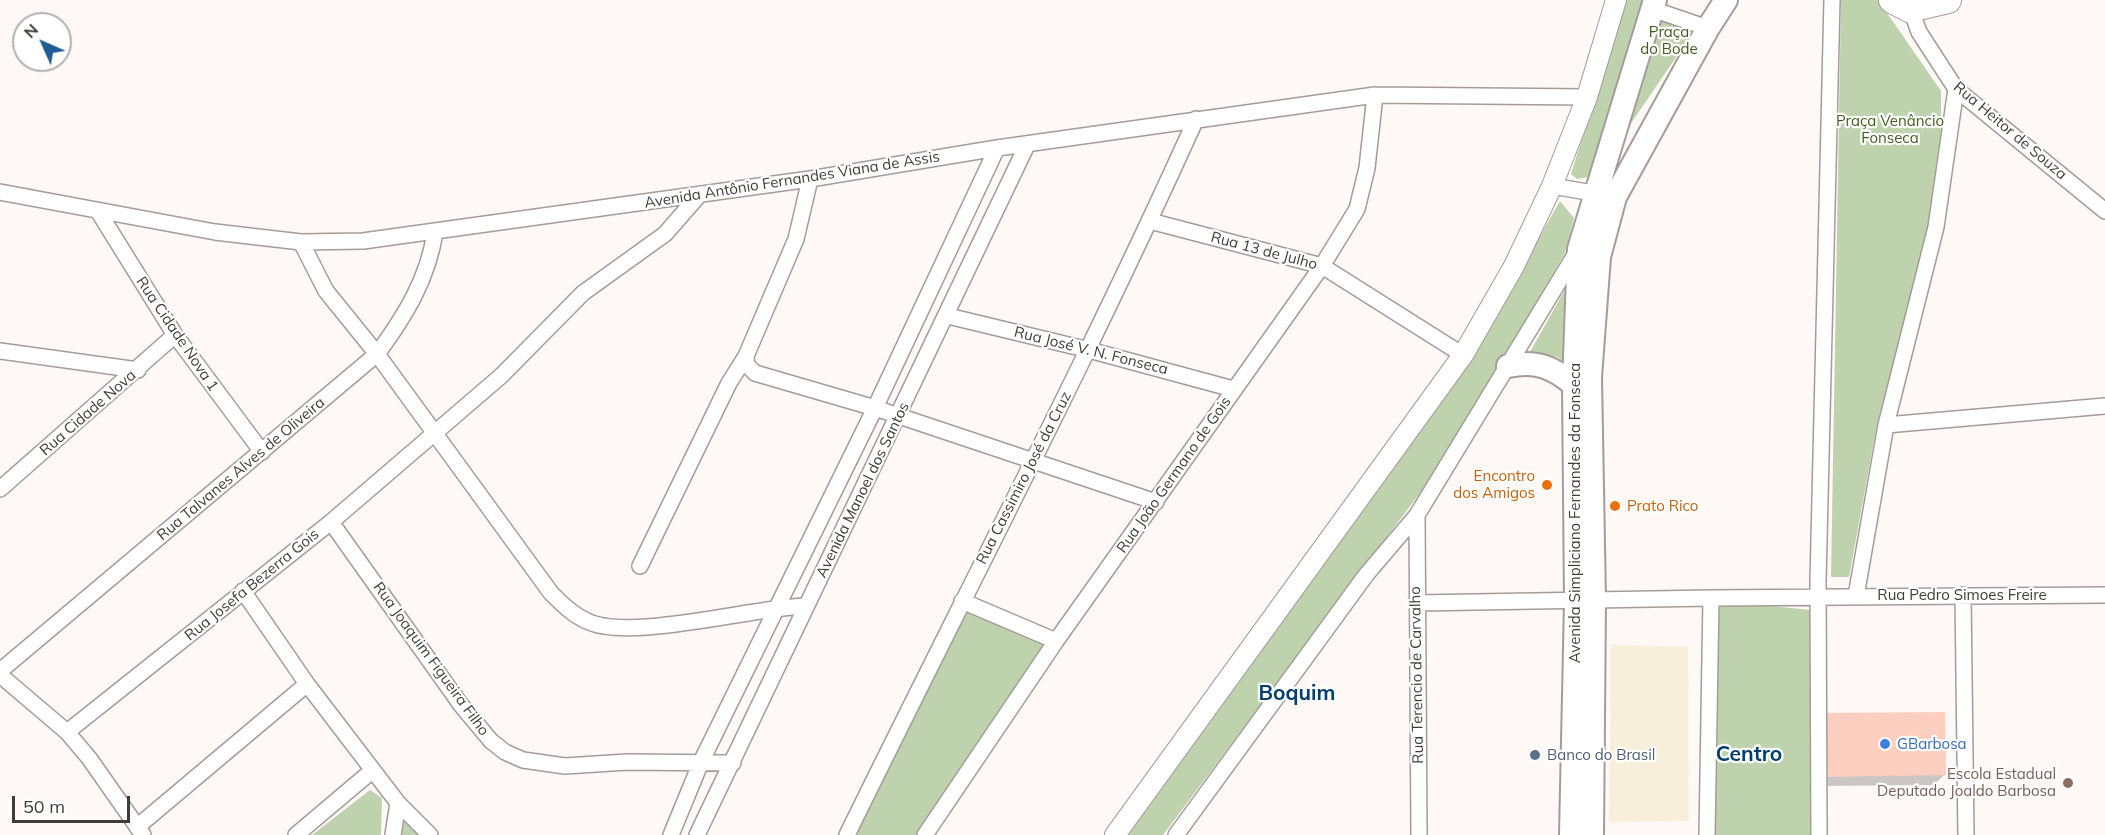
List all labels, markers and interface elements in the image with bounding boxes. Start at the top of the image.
north arrow [12,12,72,72]
text: N [19,19,42,42]
park label: Praça do Bode [1640,23,1698,58]
street label: Rua Heitor de Souza [1950,78,2070,184]
park label: Praça Venâncio Fonseca [1836,112,1944,147]
street label: Avenida Antônio Fernandes Viana de Assis [643,148,941,212]
street label: Rua 13 de Julho [1209,228,1319,274]
street label: Rua Cidade Nova 1 [132,273,222,395]
street label: Rua José V. N. Fonseca [1012,323,1170,379]
street label: Avenida Simpliciano Fernandes da Fonseca [1566,363,1584,663]
street label: Rua Cidade Nova [36,366,140,460]
street label: Rua Cassimiro José da Cruz [973,389,1075,567]
street label: Rua João Germano de Gois [1113,393,1235,557]
street label: Rua Talvanes Alves de Oliveira [154,394,328,544]
street label: Avenida Manoel dos Santos [813,399,913,581]
place label: Encontro dos Amigos [1453,467,1535,502]
marker: Encontro dos Amigos [1540,478,1554,492]
place label: Prato Rico [1627,497,1698,515]
marker: Prato Rico [1608,499,1622,513]
street label: Rua Josefa Bezerra Gois [181,525,323,645]
street label: Rua Joaquim Figueira Filho [369,579,493,739]
street label: Rua Terencio de Carvalho [1406,586,1428,764]
street label: Rua Pedro Simoes Freire [1877,586,2047,604]
district label: Boquim [1259,681,1335,707]
place label: GBarbosa [1897,735,1967,753]
marker: GBarbosa [1878,737,1892,751]
district label: Centro [1716,742,1782,768]
place label: Banco do Brasil [1547,746,1655,764]
marker: Banco do Brasil [1528,748,1542,762]
place label: Escola Estadual Deputado Joaldo Barbosa [1877,765,2056,800]
marker: Escola Estadual Deputado Joaldo Barbosa [2061,776,2075,790]
scale bar [15,784,134,822]
text: 50 m [23,795,65,818]

